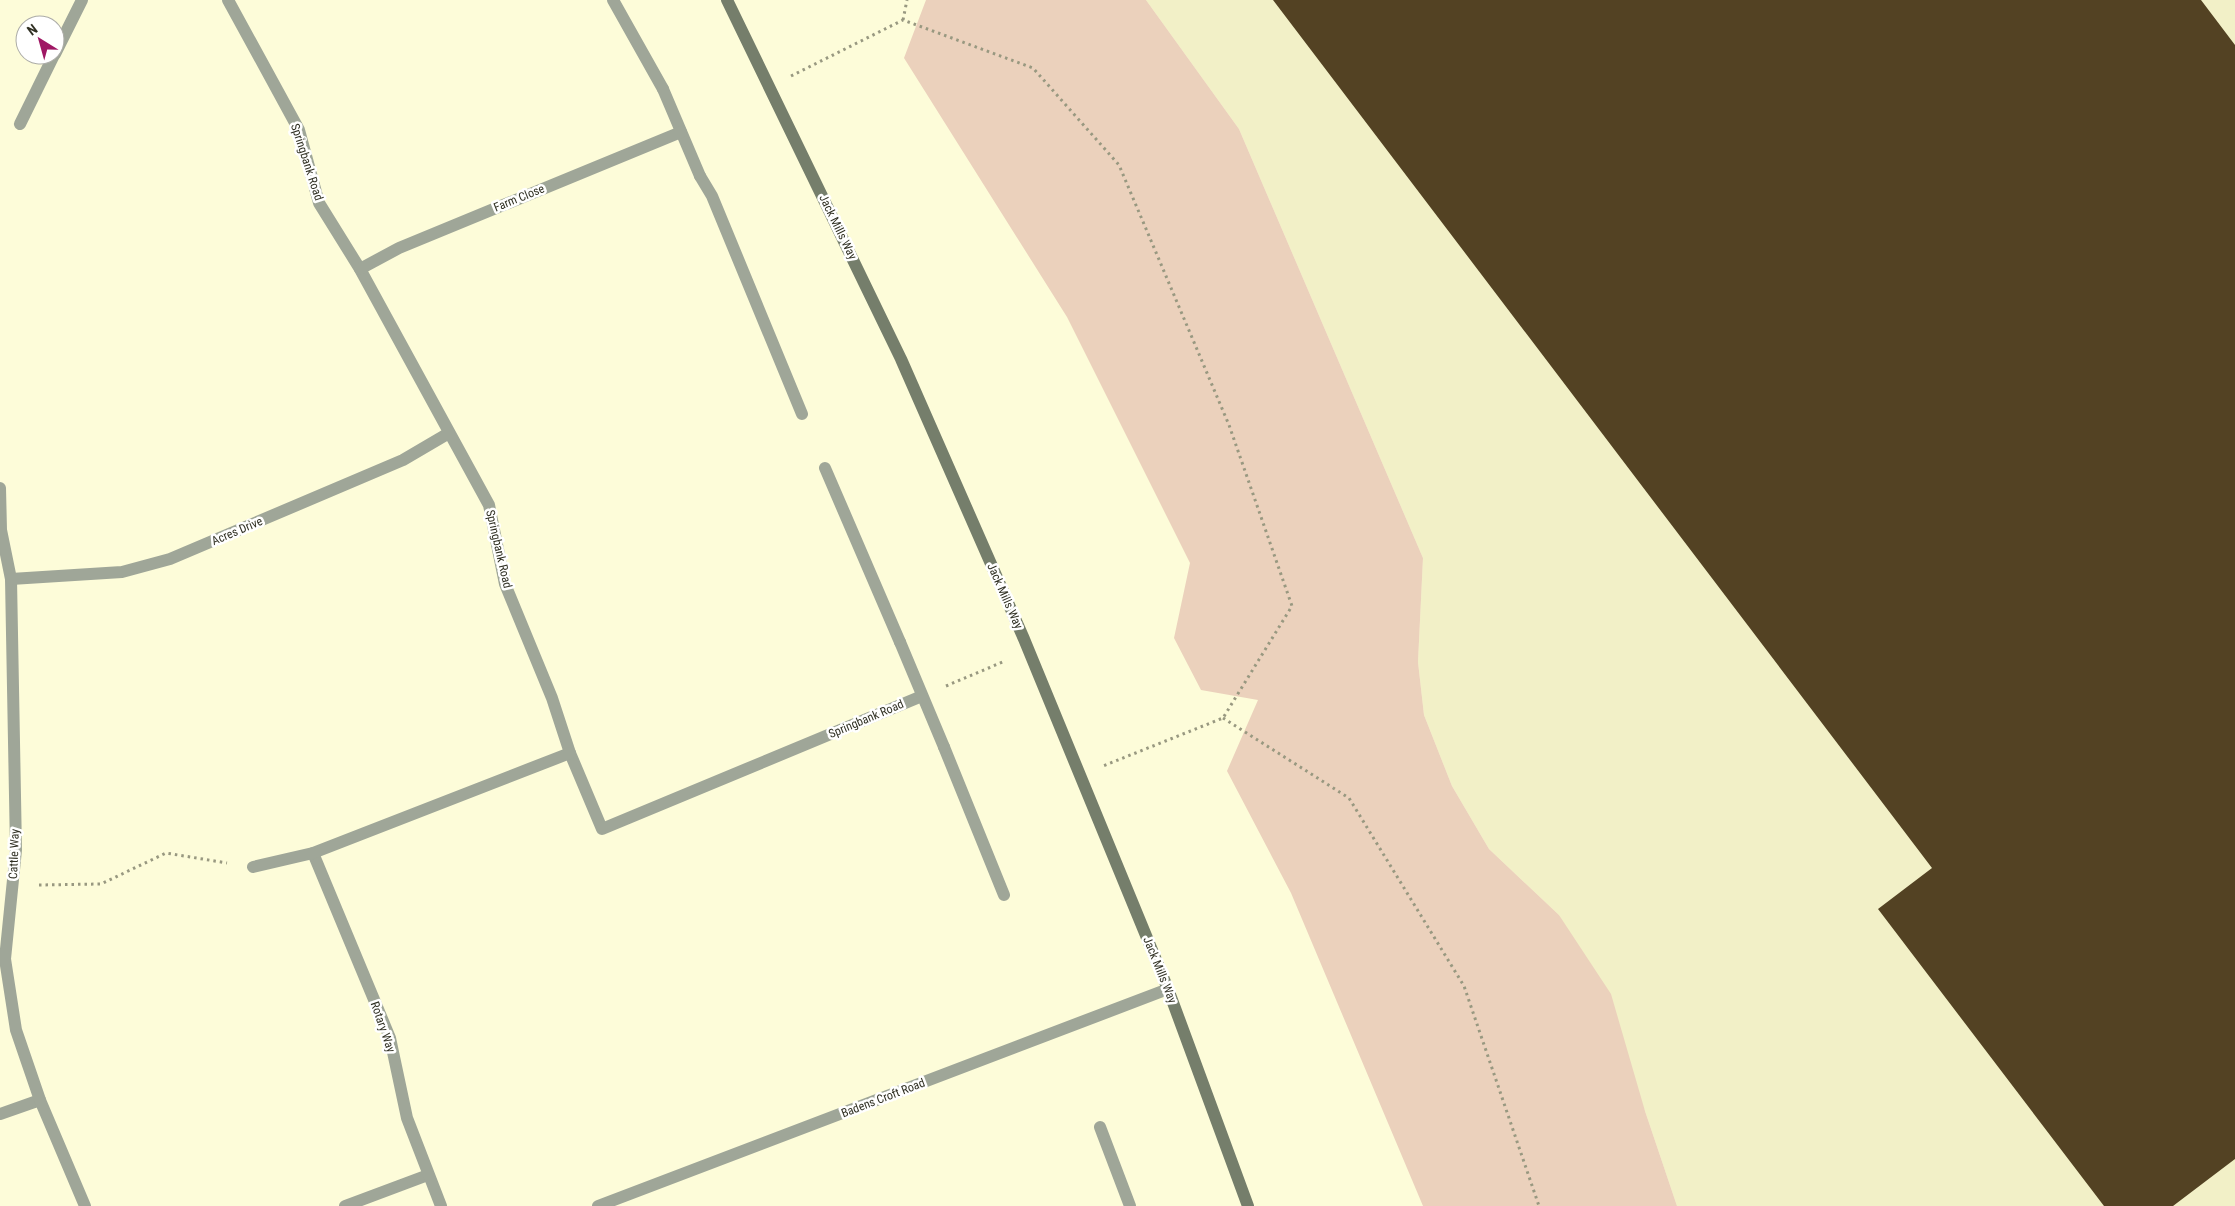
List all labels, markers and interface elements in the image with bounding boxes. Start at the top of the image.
north arrow [15,15,65,65]
text: N [24,21,40,39]
street label: Springbank Road [288,122,326,202]
street label: Farm Close [492,181,547,215]
street label: Jack Mills Way [816,192,860,262]
street label: Springbank Road [483,508,515,590]
street label: Acres Drive [209,514,265,548]
street label: Jack Mills Way [984,561,1026,631]
street label: Springbank Road [826,697,906,741]
street label: Cattle Way [6,829,22,879]
street label: Jack Mills Way [1140,935,1180,1005]
street label: Rotary Way [368,1000,398,1054]
street label: Badens Croft Road [839,1076,927,1120]

